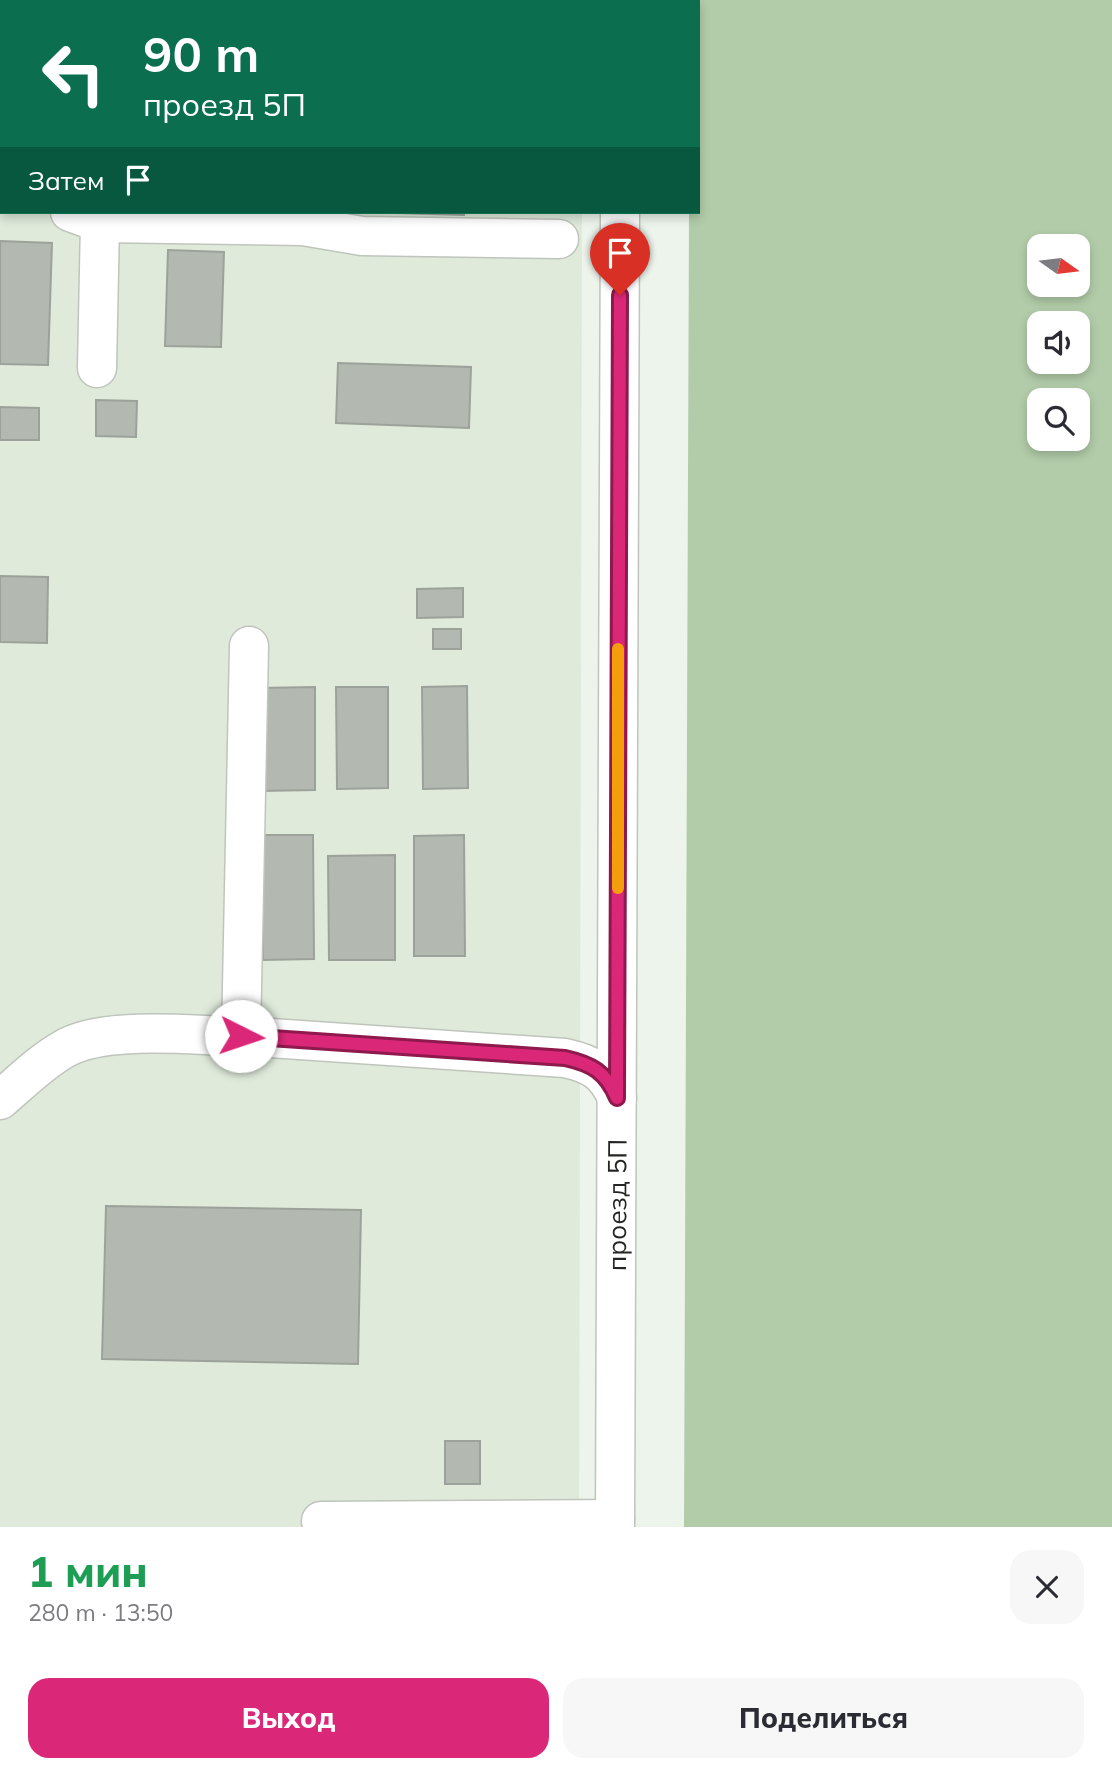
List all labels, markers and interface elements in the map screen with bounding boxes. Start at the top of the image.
text: 90 m [143,23,259,84]
icon: left [28,28,119,119]
text: проезд 5П [143,84,306,124]
icon: arrive [119,161,157,199]
text: Затем [28,164,105,197]
pin [590,223,650,295]
icon: arrive [601,234,639,272]
north arrow [1027,234,1090,298]
map controls [1027,234,1090,451]
button: sound [1027,311,1090,374]
button: search [1027,388,1090,451]
position arrow [204,999,278,1073]
street label: проезд 5П [599,1139,633,1271]
text: 1 мин [28,1545,148,1598]
button: close [1010,1550,1084,1624]
text: 280 m · 13:50 [28,1598,173,1627]
button: Выход [28,1678,549,1758]
button: Поделиться [563,1678,1084,1758]

